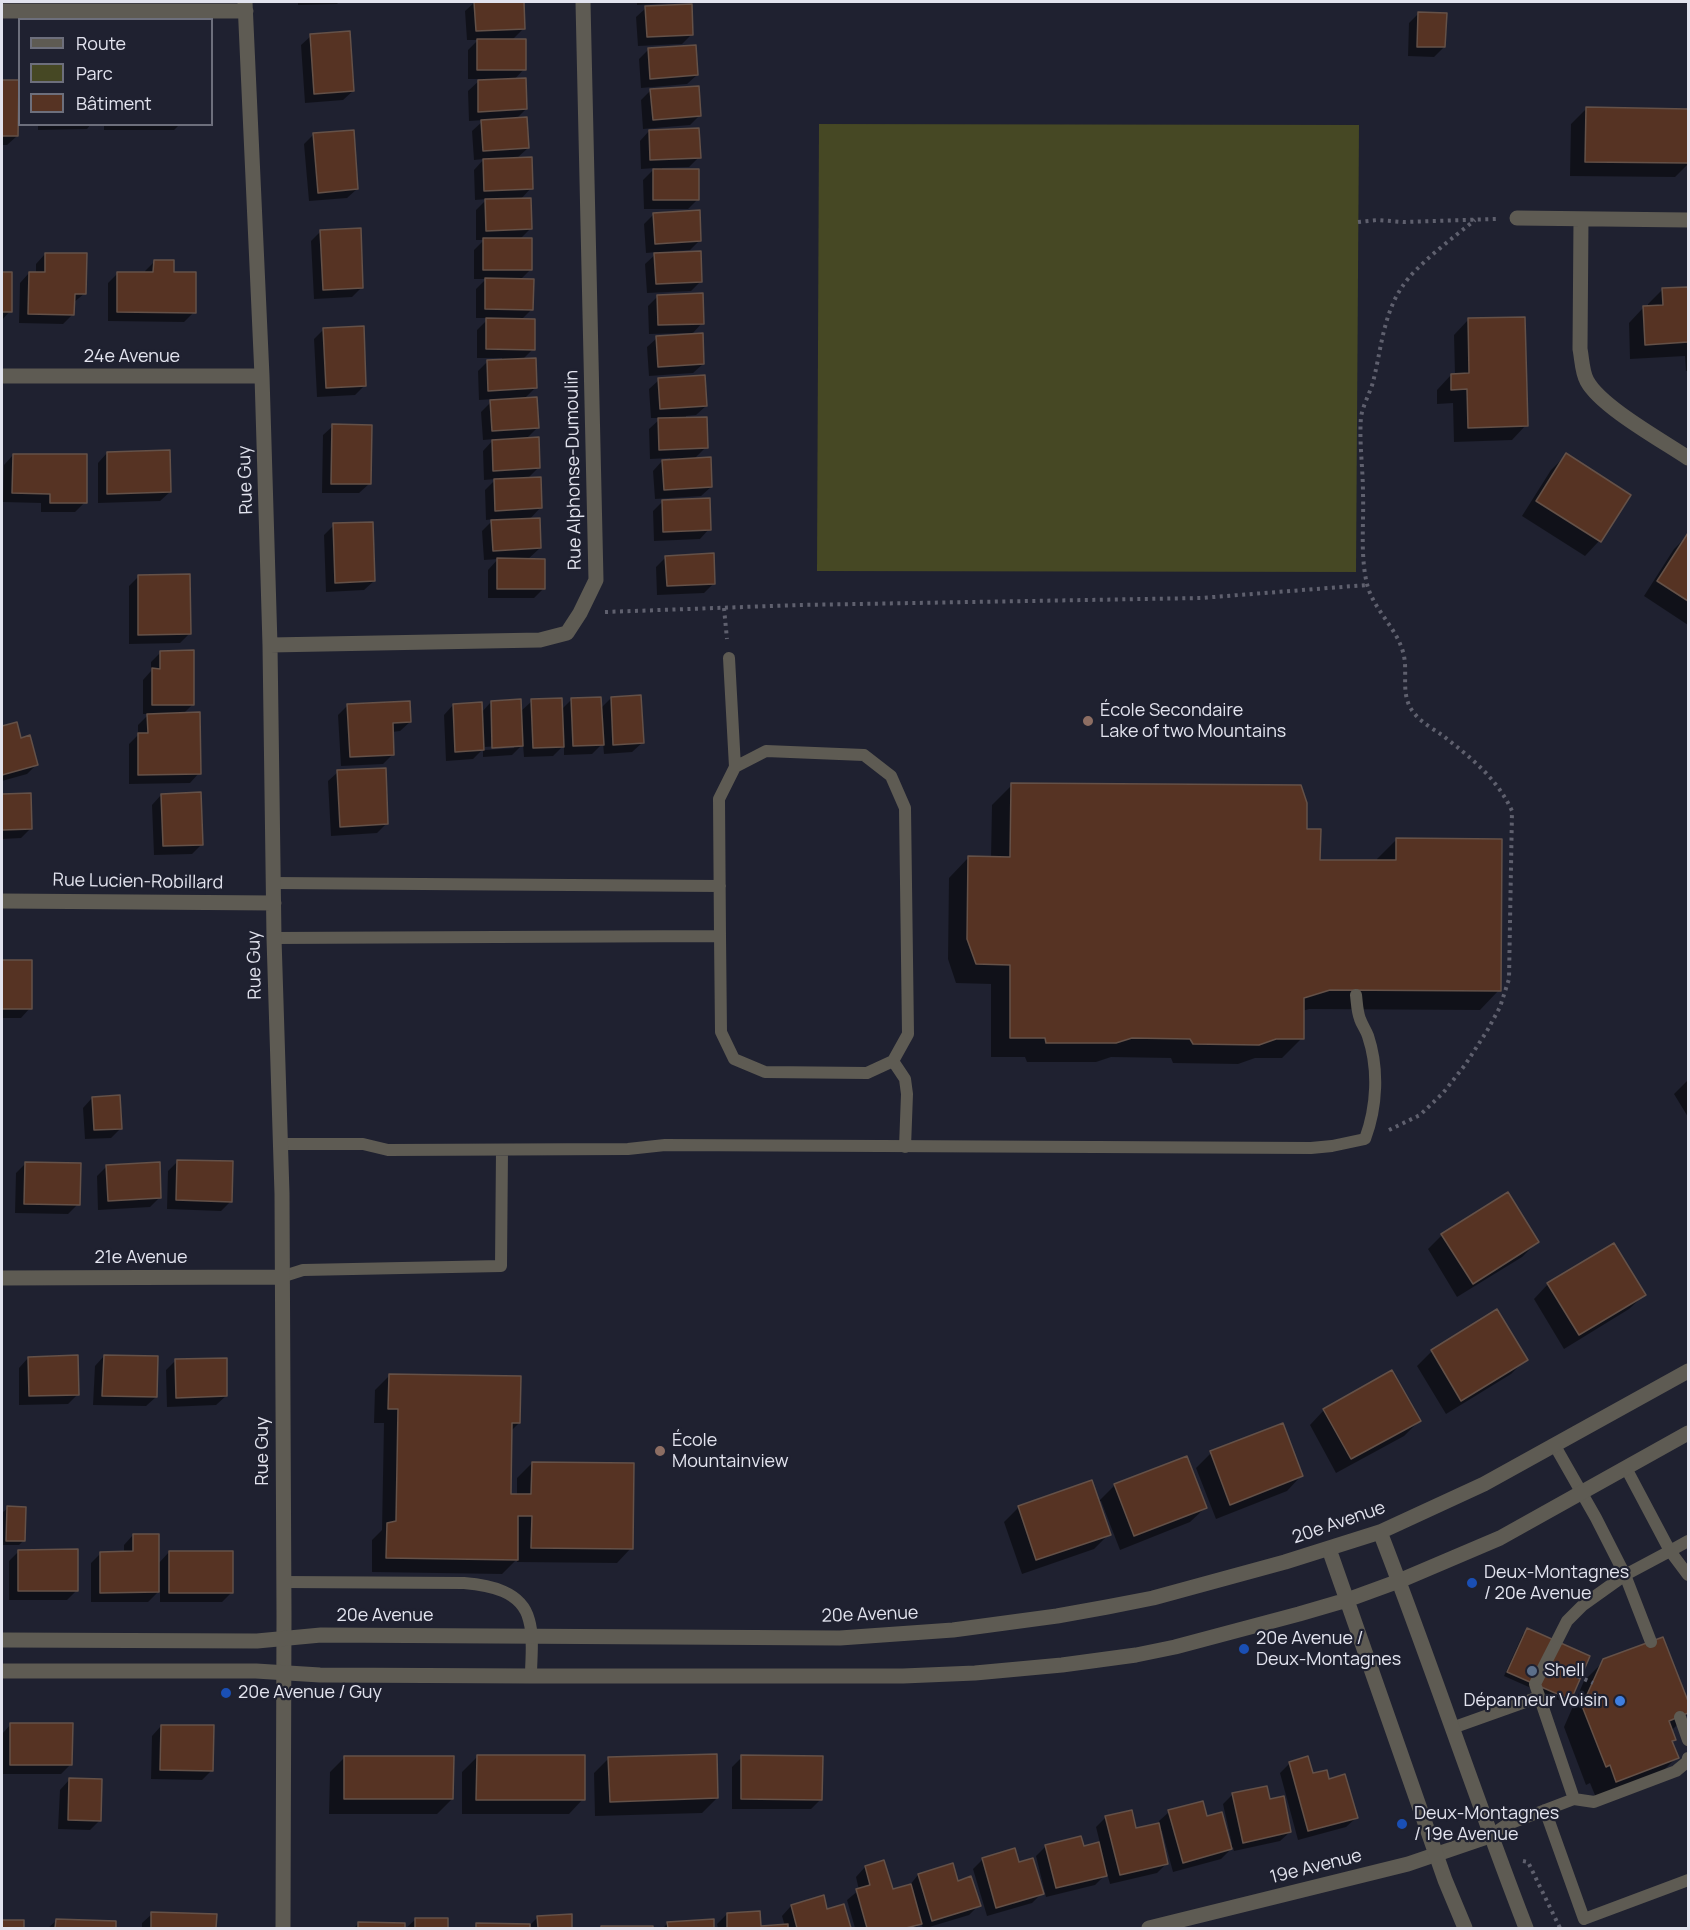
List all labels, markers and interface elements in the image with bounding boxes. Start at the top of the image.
legend [18,18,213,126]
text: Route [76,31,126,55]
text: Parc [76,61,113,85]
text: Bâtiment [76,91,152,115]
street label: 24e Avenue [84,346,180,368]
street label: Rue Alphonse-Dumoulin [561,370,587,570]
street label: Rue Guy [234,445,258,515]
place label: École Secondaire Lake of two Mountains [1100,700,1286,742]
marker: École Secondaire Lake of two Mountains [1081,714,1095,728]
street label: Rue Lucien-Robillard [52,870,224,894]
street label: Rue Guy [244,930,266,1000]
street label: 21e Avenue [94,1247,188,1269]
street label: Rue Guy [252,1416,274,1486]
place label: École Mountainview [672,1430,789,1472]
marker: École Mountainview [653,1444,667,1458]
street label: 20e Avenue [1290,1497,1388,1549]
place label: Deux-Montagnes / 20e Avenue [1484,1562,1629,1604]
marker: Deux-Montagnes / 20e Avenue [1465,1576,1479,1590]
street label: 20e Avenue [821,1603,919,1627]
street label: 20e Avenue [337,1605,433,1627]
place label: 20e Avenue / Deux-Montagnes [1256,1628,1401,1670]
marker: 20e Avenue / Deux-Montagnes [1237,1642,1251,1656]
place label: Shell [1544,1660,1585,1682]
marker: Shell [1525,1664,1539,1678]
place label: 20e Avenue / Guy [238,1682,382,1704]
marker: 20e Avenue / Guy [219,1686,233,1700]
place label: Dépanneur Voisin [1463,1690,1608,1712]
marker: Dépanneur Voisin [1613,1694,1627,1708]
place label: Deux-Montagnes / 19e Avenue [1414,1803,1559,1846]
marker: Deux-Montagnes / 19e Avenue [1395,1817,1409,1831]
street label: 19e Avenue [1268,1845,1364,1889]

